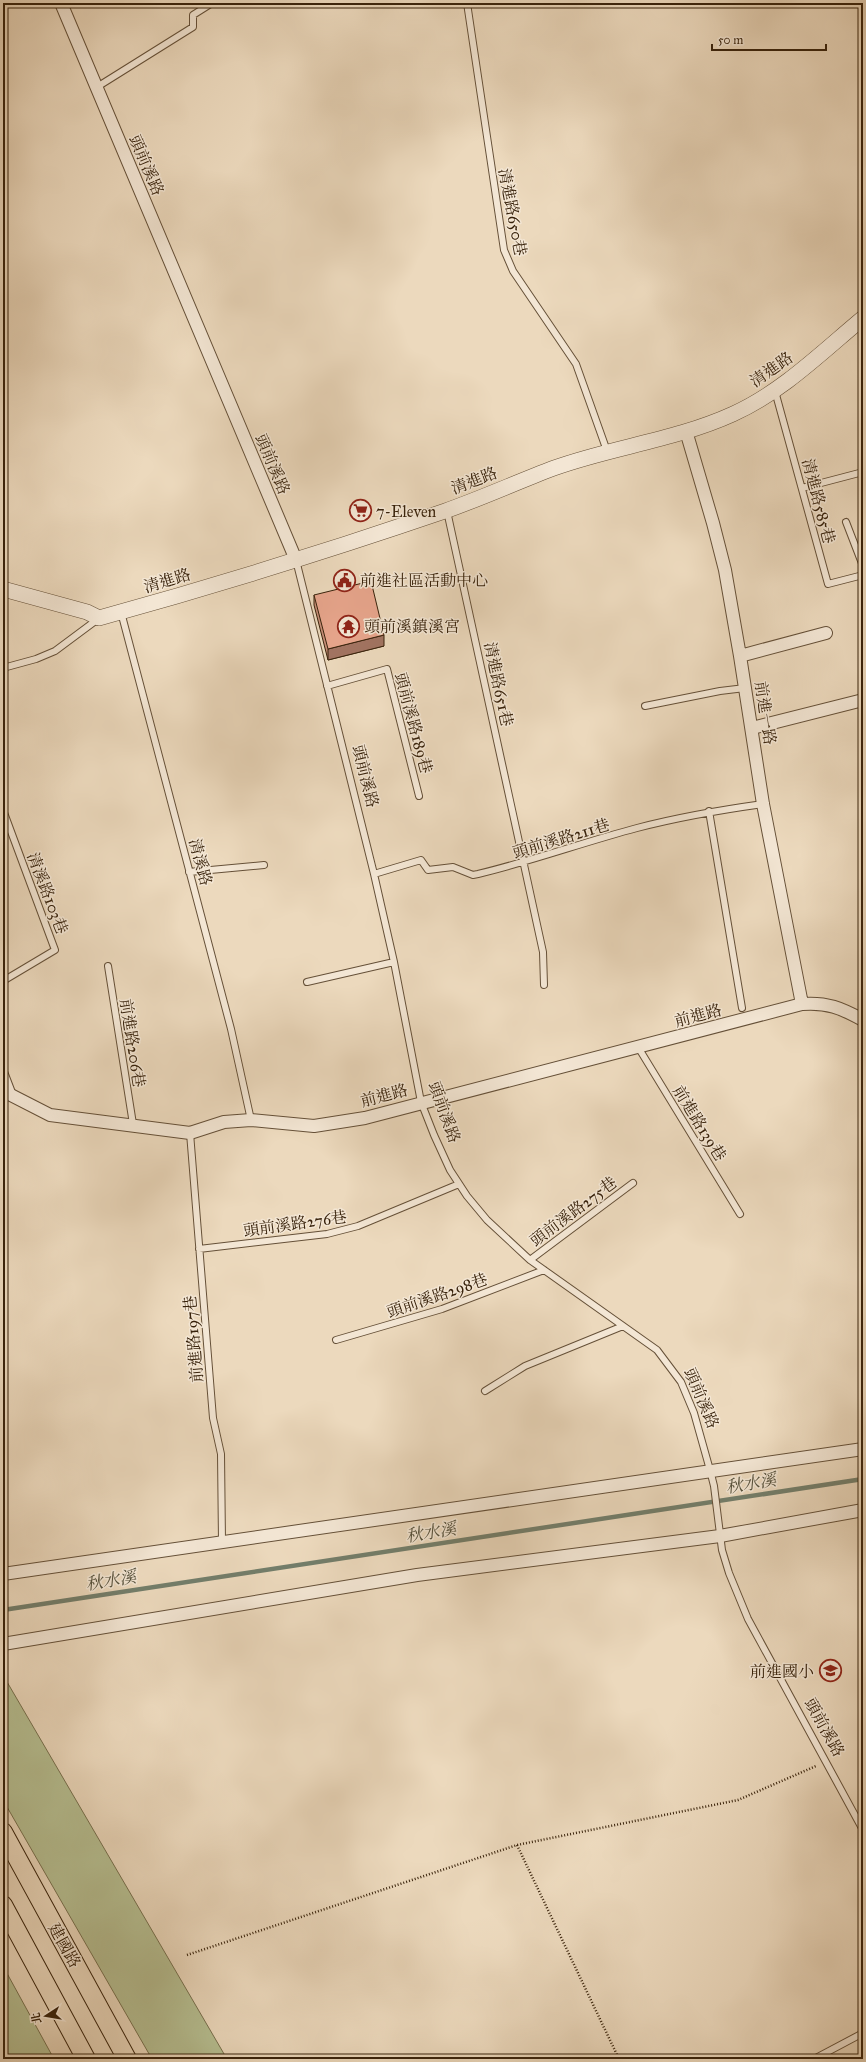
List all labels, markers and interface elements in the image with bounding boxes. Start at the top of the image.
scale bar [712,26,826,52]
text: 50 m [718,33,743,47]
street label: 頭前溪路 [125,132,168,198]
street label: 清進路650巷 [495,167,530,258]
street label: 清進路 [746,348,796,391]
street label: 頭前溪路 [251,431,294,497]
street label: 清進路585巷 [798,456,839,546]
street label: 清進路 [448,463,500,498]
supermarket icon: 7-Eleven [347,498,373,524]
place label: 7-Eleven [376,502,437,521]
street label: 清進路 [141,564,193,597]
public building icon: 前進社區活動中心 [331,567,357,593]
place label: 前進社區活動中心 [360,571,488,590]
temple icon: 頭前溪鎮溪宮 [336,613,362,639]
place label: 頭前溪鎮溪宮 [364,617,460,636]
street label: 清進路651巷 [480,640,517,728]
street label: 頭前溪路189巷 [391,671,436,776]
street label: 前進一路 [751,680,780,746]
street label: 頭前溪路 [349,743,382,809]
street label: 頭前溪路211巷 [510,815,612,862]
street label: 清溪路 [185,836,216,888]
street label: 清溪路103巷 [23,850,72,937]
street label: 前進路206巷 [116,997,149,1089]
street label: 前進路 [672,1000,724,1031]
street label: 頭前溪路 [425,1079,464,1145]
street label: 前進路 [358,1080,410,1111]
street label: 前進路139巷 [669,1082,730,1164]
street label: 頭前溪路275巷 [526,1173,620,1250]
street label: 頭前溪路276巷 [242,1207,348,1240]
street label: 頭前溪路298巷 [384,1269,490,1322]
street label: 前進路197巷 [180,1295,207,1383]
street label: 頭前溪路 [680,1365,723,1431]
water label: 秋水溪 [724,1469,780,1498]
water label: 秋水溪 [404,1518,460,1547]
water label: 秋水溪 [84,1566,140,1595]
school or university icon: 前進國小 [817,1658,843,1684]
place label: 前進國小 [750,1662,814,1681]
street label: 頭前溪路 [801,1695,848,1760]
street label: 建國路 [45,1920,85,1971]
north arrow [26,1996,66,2036]
text: 北 [29,2011,44,2025]

